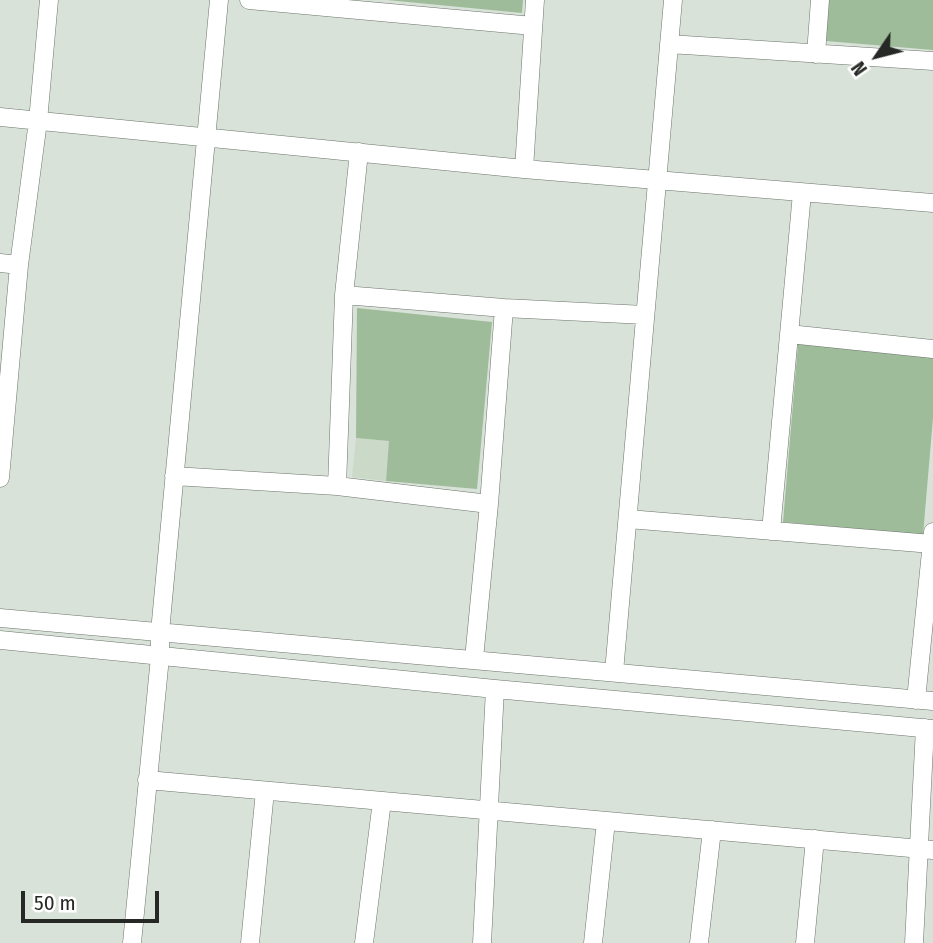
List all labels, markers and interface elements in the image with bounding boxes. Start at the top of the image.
north arrow [842,21,912,91]
text: N [847,57,872,80]
scale bar [24,876,163,920]
text: 50 m [34,890,76,916]

